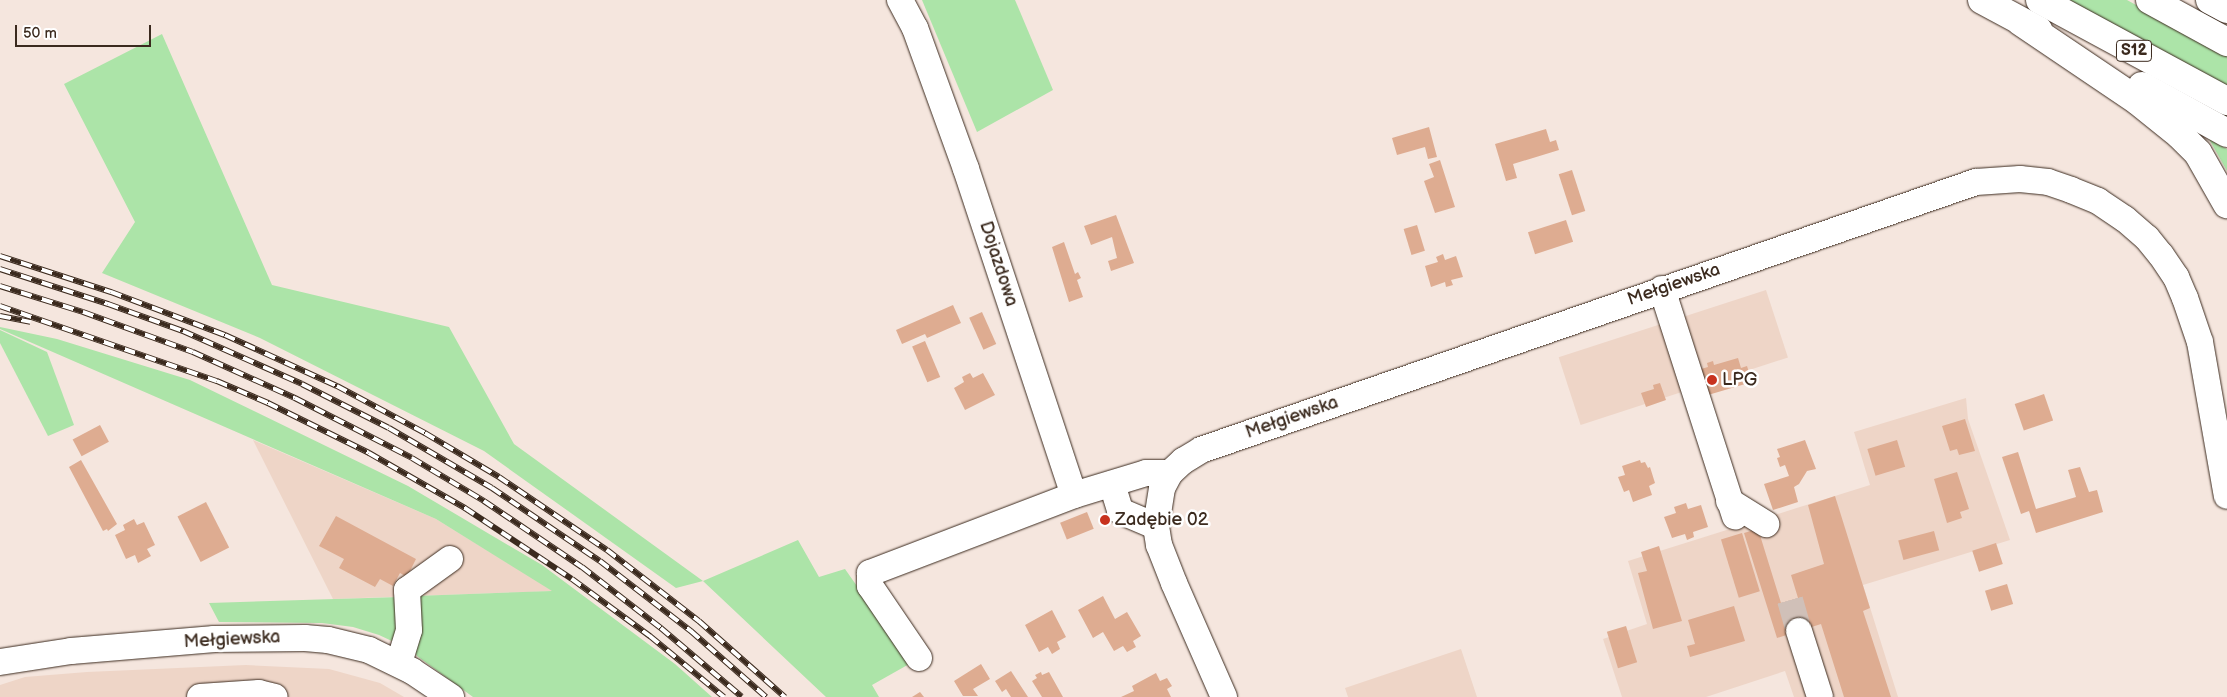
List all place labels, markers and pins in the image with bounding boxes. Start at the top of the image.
place label: LPG [1722,369,1757,391]
marker: LPG [1706,374,1718,386]
place label: Zadębie 02 [1115,509,1208,531]
marker: Zadębie 02 [1099,514,1111,526]

